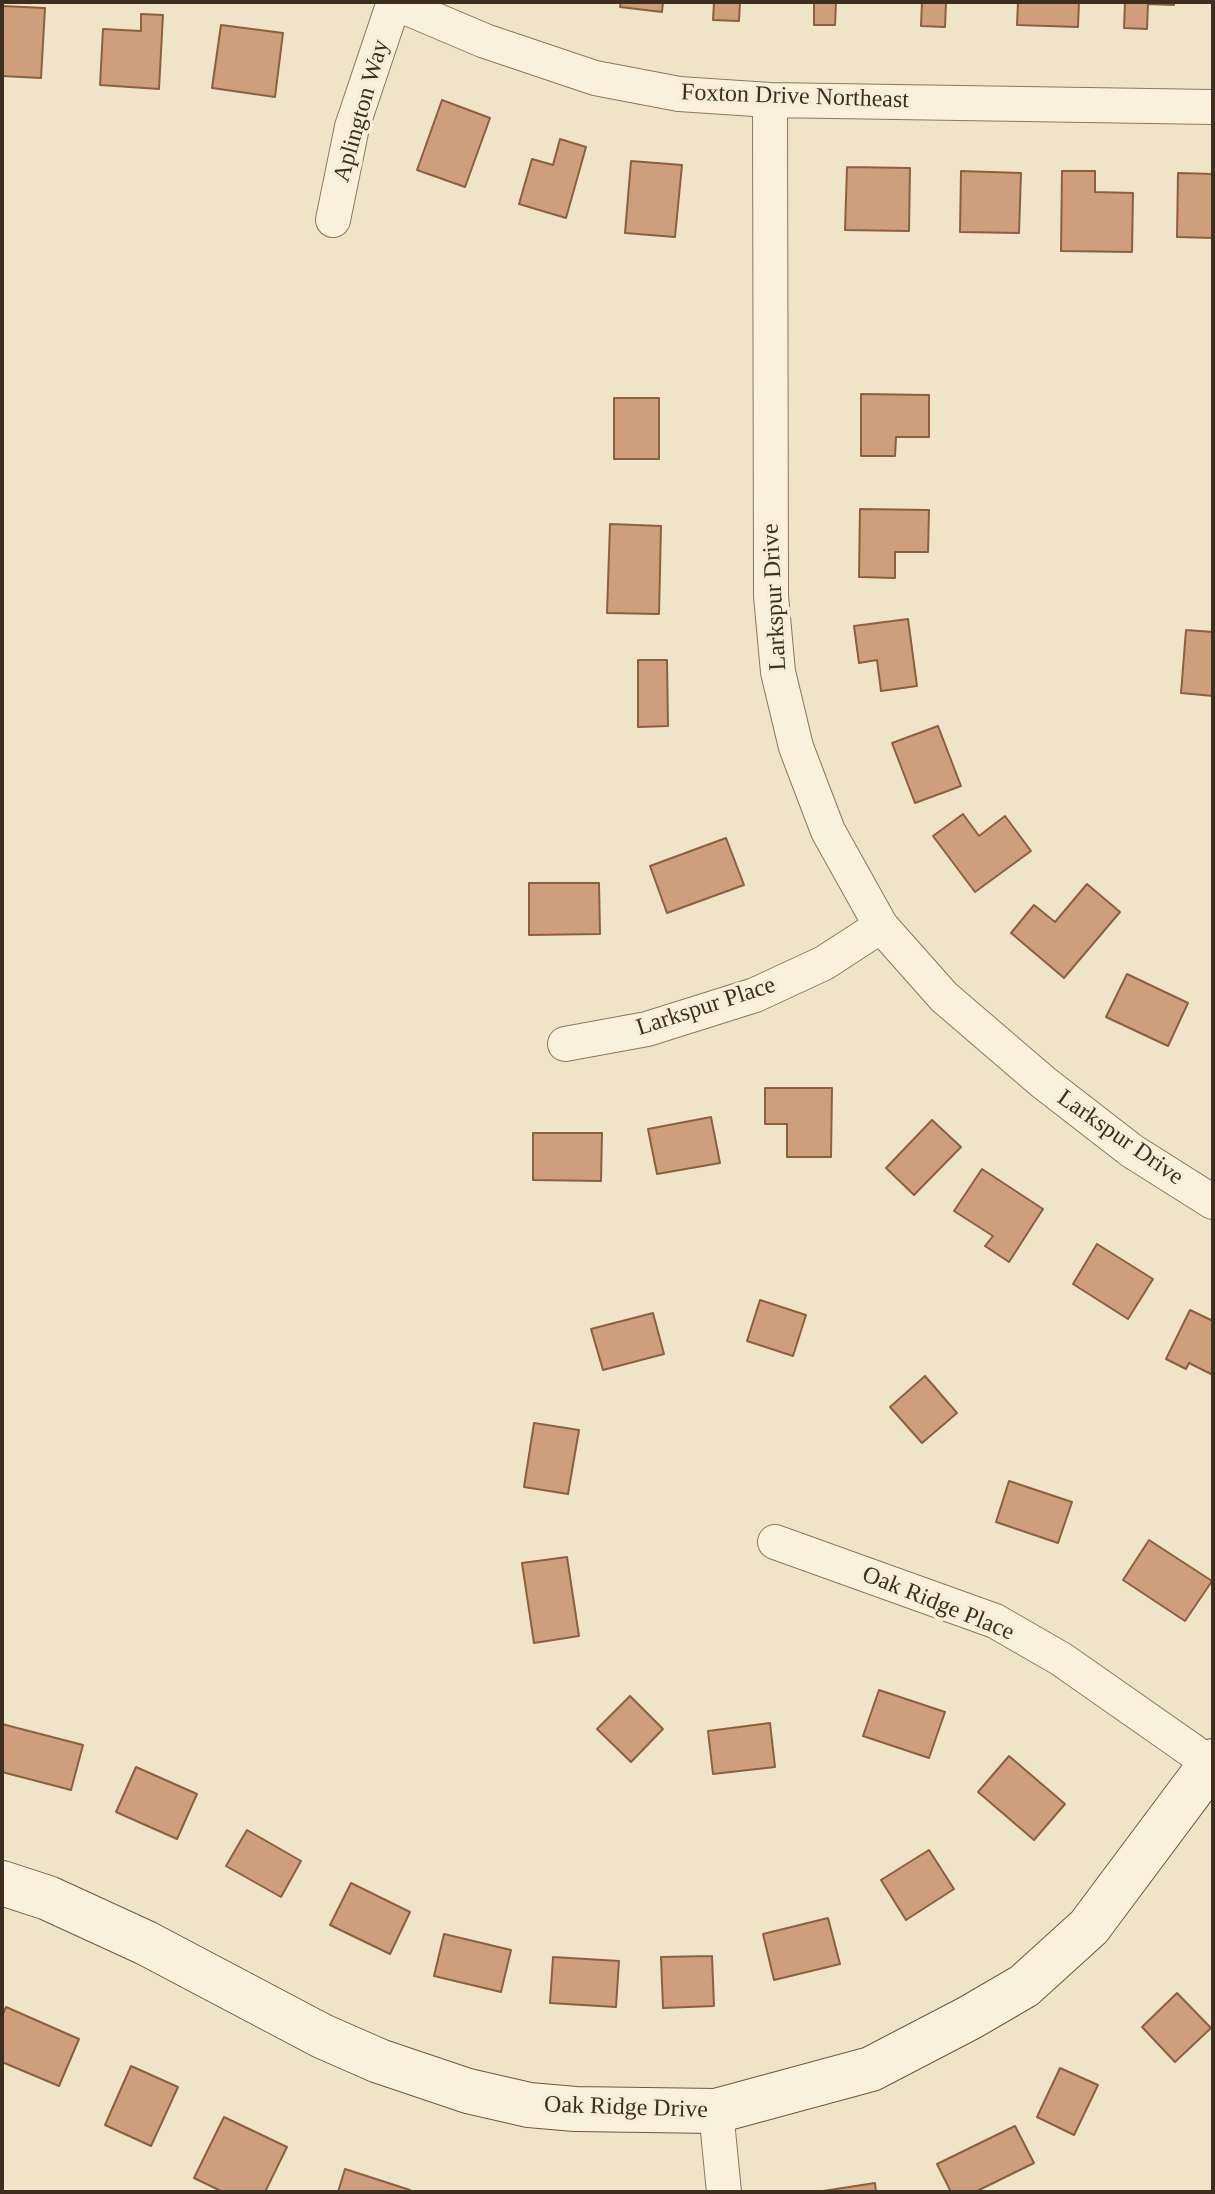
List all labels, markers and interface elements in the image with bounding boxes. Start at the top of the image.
street label: Aplington Way [328,37,396,185]
street label: Foxton Drive Northeast [681,79,909,115]
street label: Larkspur Drive [757,523,793,671]
street label: Larkspur Place [633,971,779,1043]
street label: Larkspur Drive [1051,1084,1189,1192]
street label: Oak Ridge Place [858,1560,1018,1648]
street label: Oak Ridge Drive [544,2091,708,2125]

